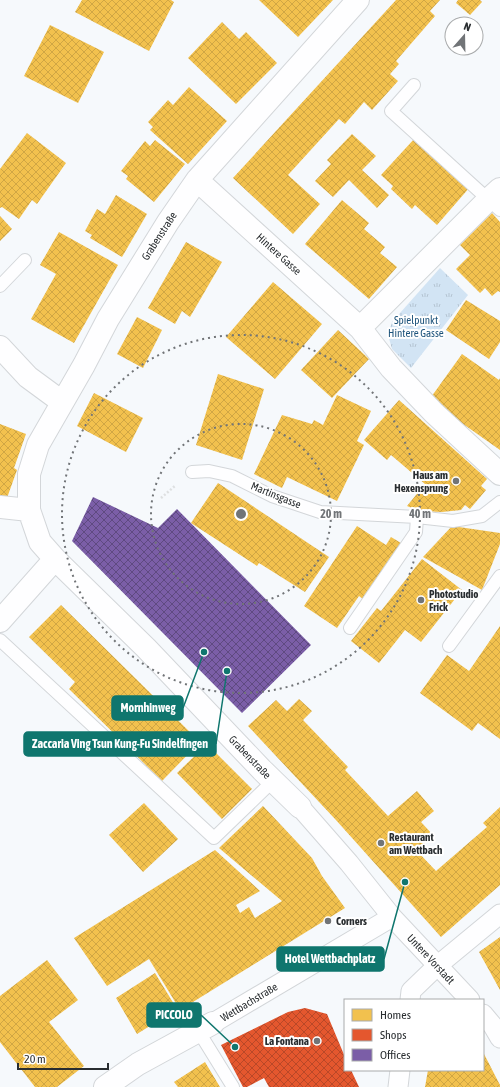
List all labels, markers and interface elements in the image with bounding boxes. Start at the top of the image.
north arrow [444,16,484,56]
text: N [462,20,473,33]
street label: Grabenstraße [139,210,179,262]
street label: Hintere Gasse [254,231,304,277]
park label: Spielpunkt Hintere Gasse [388,314,444,339]
place label: Haus am Hexensprung [394,469,448,494]
marker: Haus am Hexensprung [451,476,461,486]
street label: Martinsgasse [249,480,303,510]
centre of rings [234,507,248,521]
text: 20 m [320,507,342,521]
text: 40 m [408,507,431,521]
place label: Photostudio Frick [429,588,478,613]
marker: Photostudio Frick [416,595,426,605]
callout: Mornhinweg [112,696,183,720]
text: Mornhinweg [120,701,176,715]
callout: Zaccaria Ving Tsun Kung-Fu Sindelfingen [24,732,216,756]
street label: Grabenstraße [227,733,273,781]
text: Zaccaria Ving Tsun Kung-Fu Sindelfingen [32,737,208,751]
place label: Restaurant am Wettbach [389,831,442,856]
marker: Restaurant am Wettbach [376,838,386,848]
place label: Corners [336,915,367,927]
marker: Corners [323,916,333,926]
street label: Untere Vorstadt [405,932,457,986]
callout: Hotel Wettbachplatz [277,947,384,971]
text: Hotel Wettbachplatz [285,952,376,966]
street label: Wettbachstraße [218,980,280,1024]
legend [344,999,484,1071]
callout: PICCOLO [147,1003,201,1027]
text: PICCOLO [155,1008,193,1022]
text: Homes [380,1008,411,1022]
text: Shops [380,1028,406,1042]
place label: La Fontana [265,1035,309,1047]
marker: La Fontana [312,1036,322,1046]
scale bar [18,1045,108,1071]
text: Offices [380,1048,410,1062]
text: 20 m [24,1052,46,1066]

